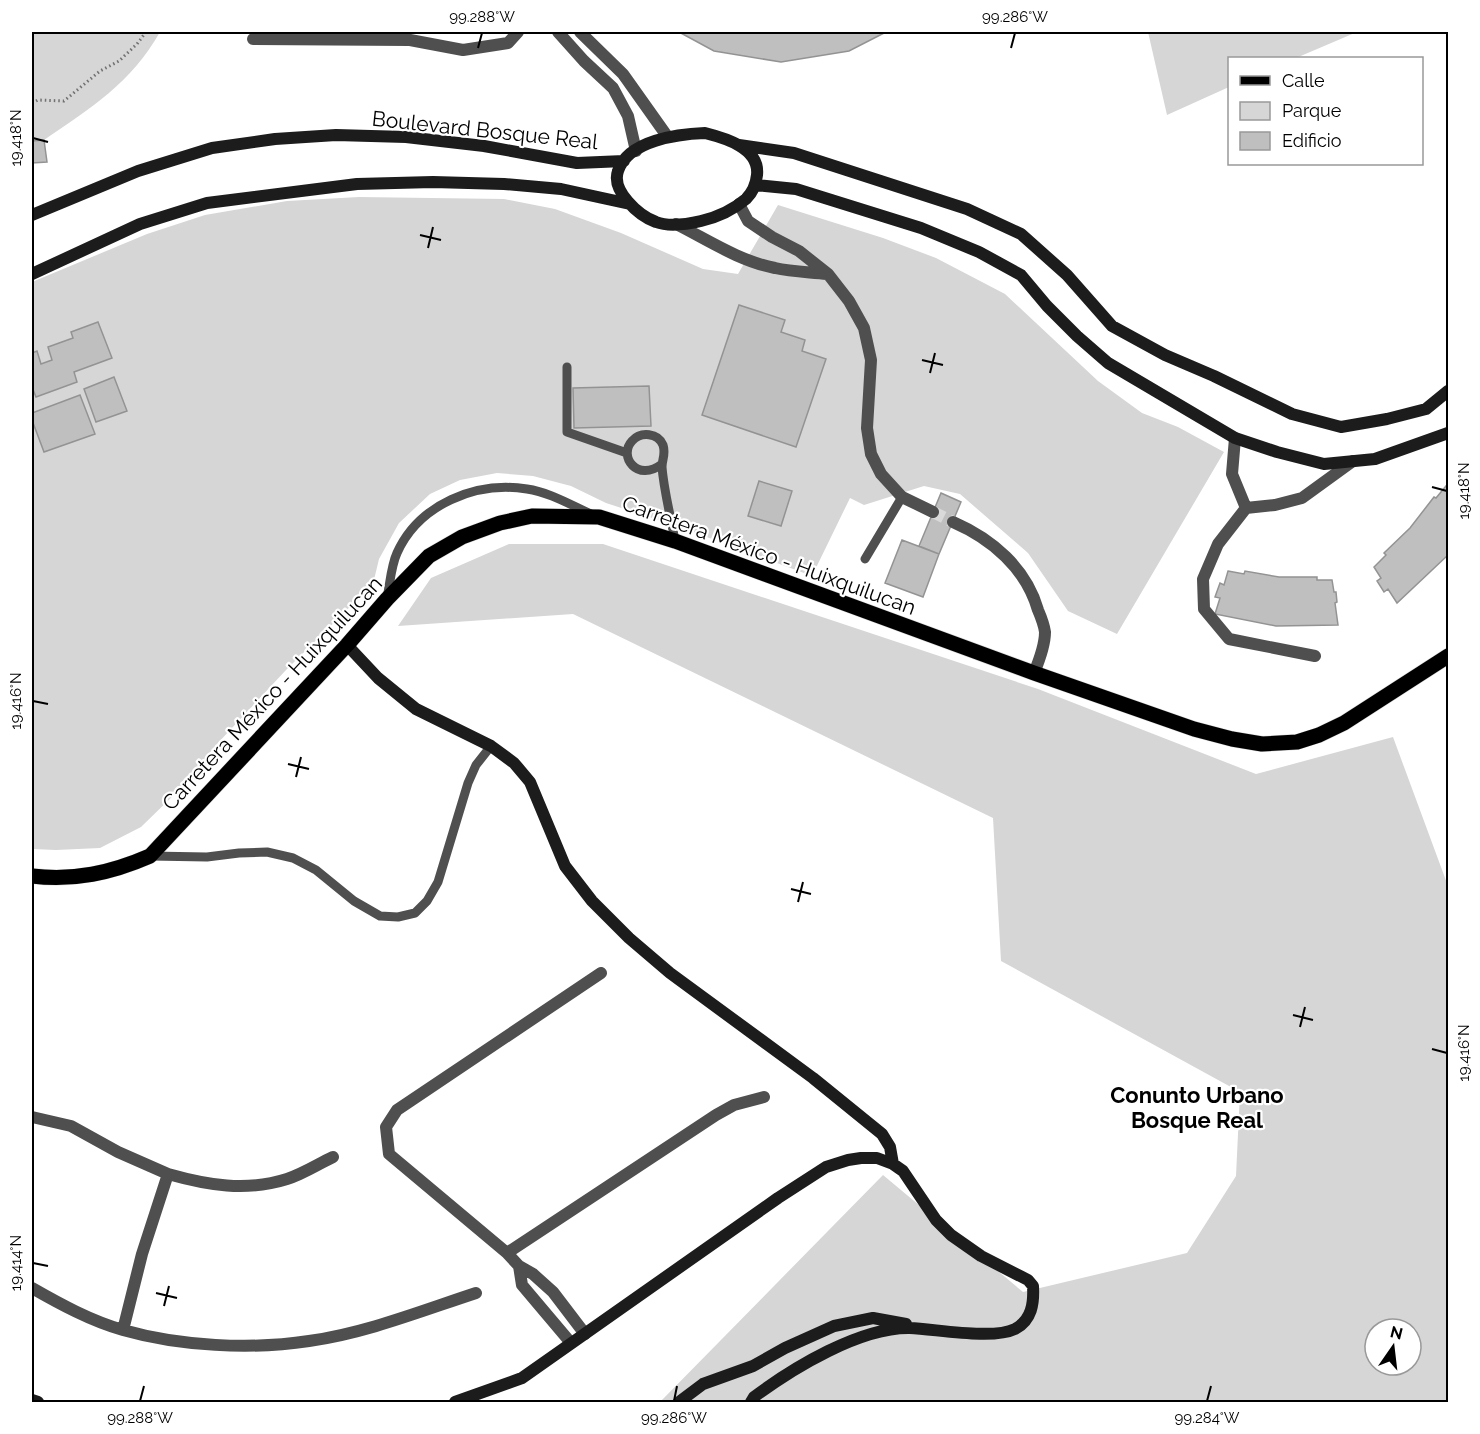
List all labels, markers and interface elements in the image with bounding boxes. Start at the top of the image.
text: 99.288°W [449,8,515,26]
text: 99.286°W [982,8,1048,26]
legend [1228,57,1423,165]
text: Calle [1282,70,1325,91]
text: Parque [1282,100,1342,121]
street label: Boulevard Bosque Real [371,106,600,154]
text: 19.418°N [7,109,25,167]
text: Edificio [1282,130,1342,151]
text: 19.418°N [1455,462,1473,520]
street label: Carretera México - Huixquilucan [619,490,919,620]
street label: Carretera México - Huixquilucan [157,571,387,815]
text: 19.416°N [7,672,25,730]
text: 19.416°N [1455,1024,1473,1082]
district label: Conunto Urbano Bosque Real [1110,1082,1284,1133]
text: 19.414°N [7,1235,25,1291]
north arrow [1363,1317,1423,1377]
text: N [1388,1322,1405,1344]
text: 99.288°W [107,1409,173,1427]
text: 99.286°W [641,1409,707,1427]
text: 99.284°W [1175,1409,1240,1427]

